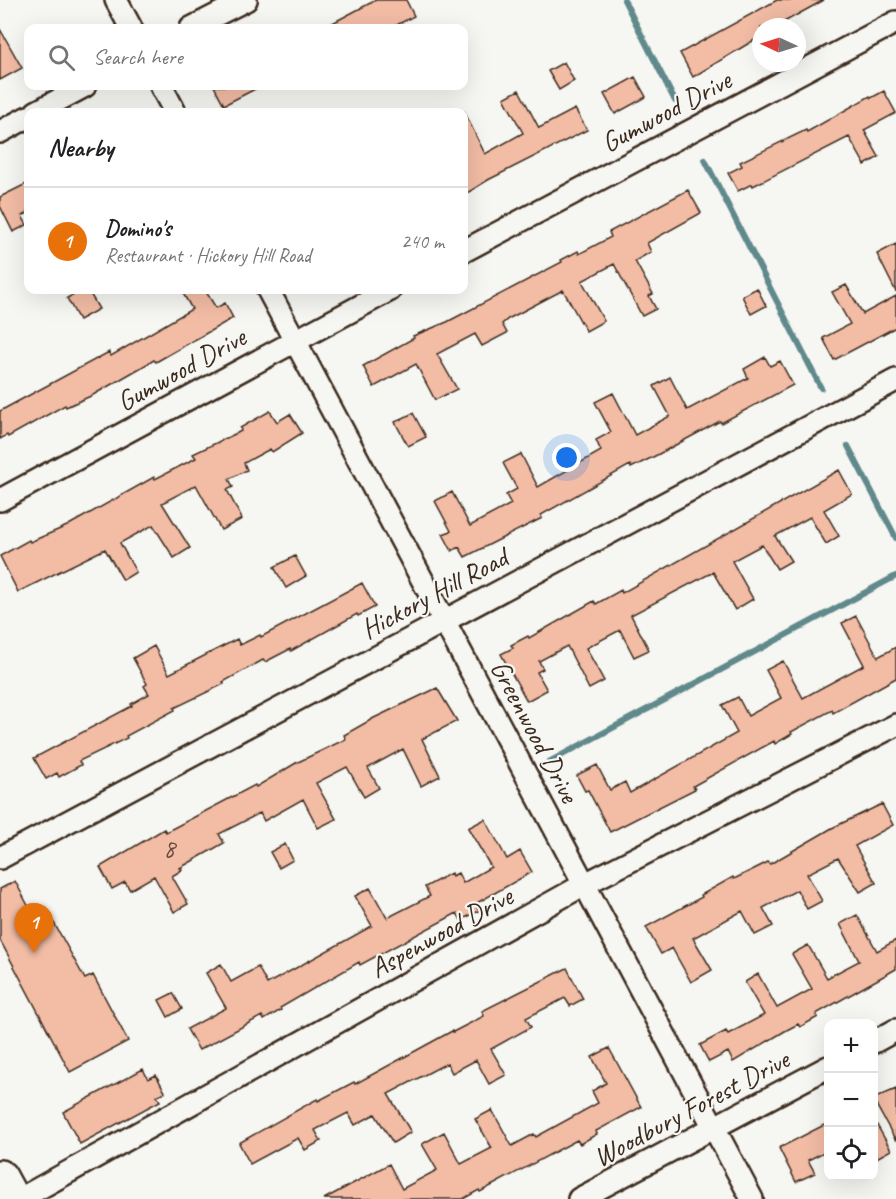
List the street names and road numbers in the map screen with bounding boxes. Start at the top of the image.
street label: Gumwood Drive [595,61,739,160]
street label: Gumwood Drive [110,318,253,419]
street label: Hickory Hill Road [355,538,517,646]
street label: Greenwood Drive [483,654,588,810]
street label: Aspenwood Drive [364,878,520,986]
street label: Woodbury Forest Drive [587,1041,796,1174]

